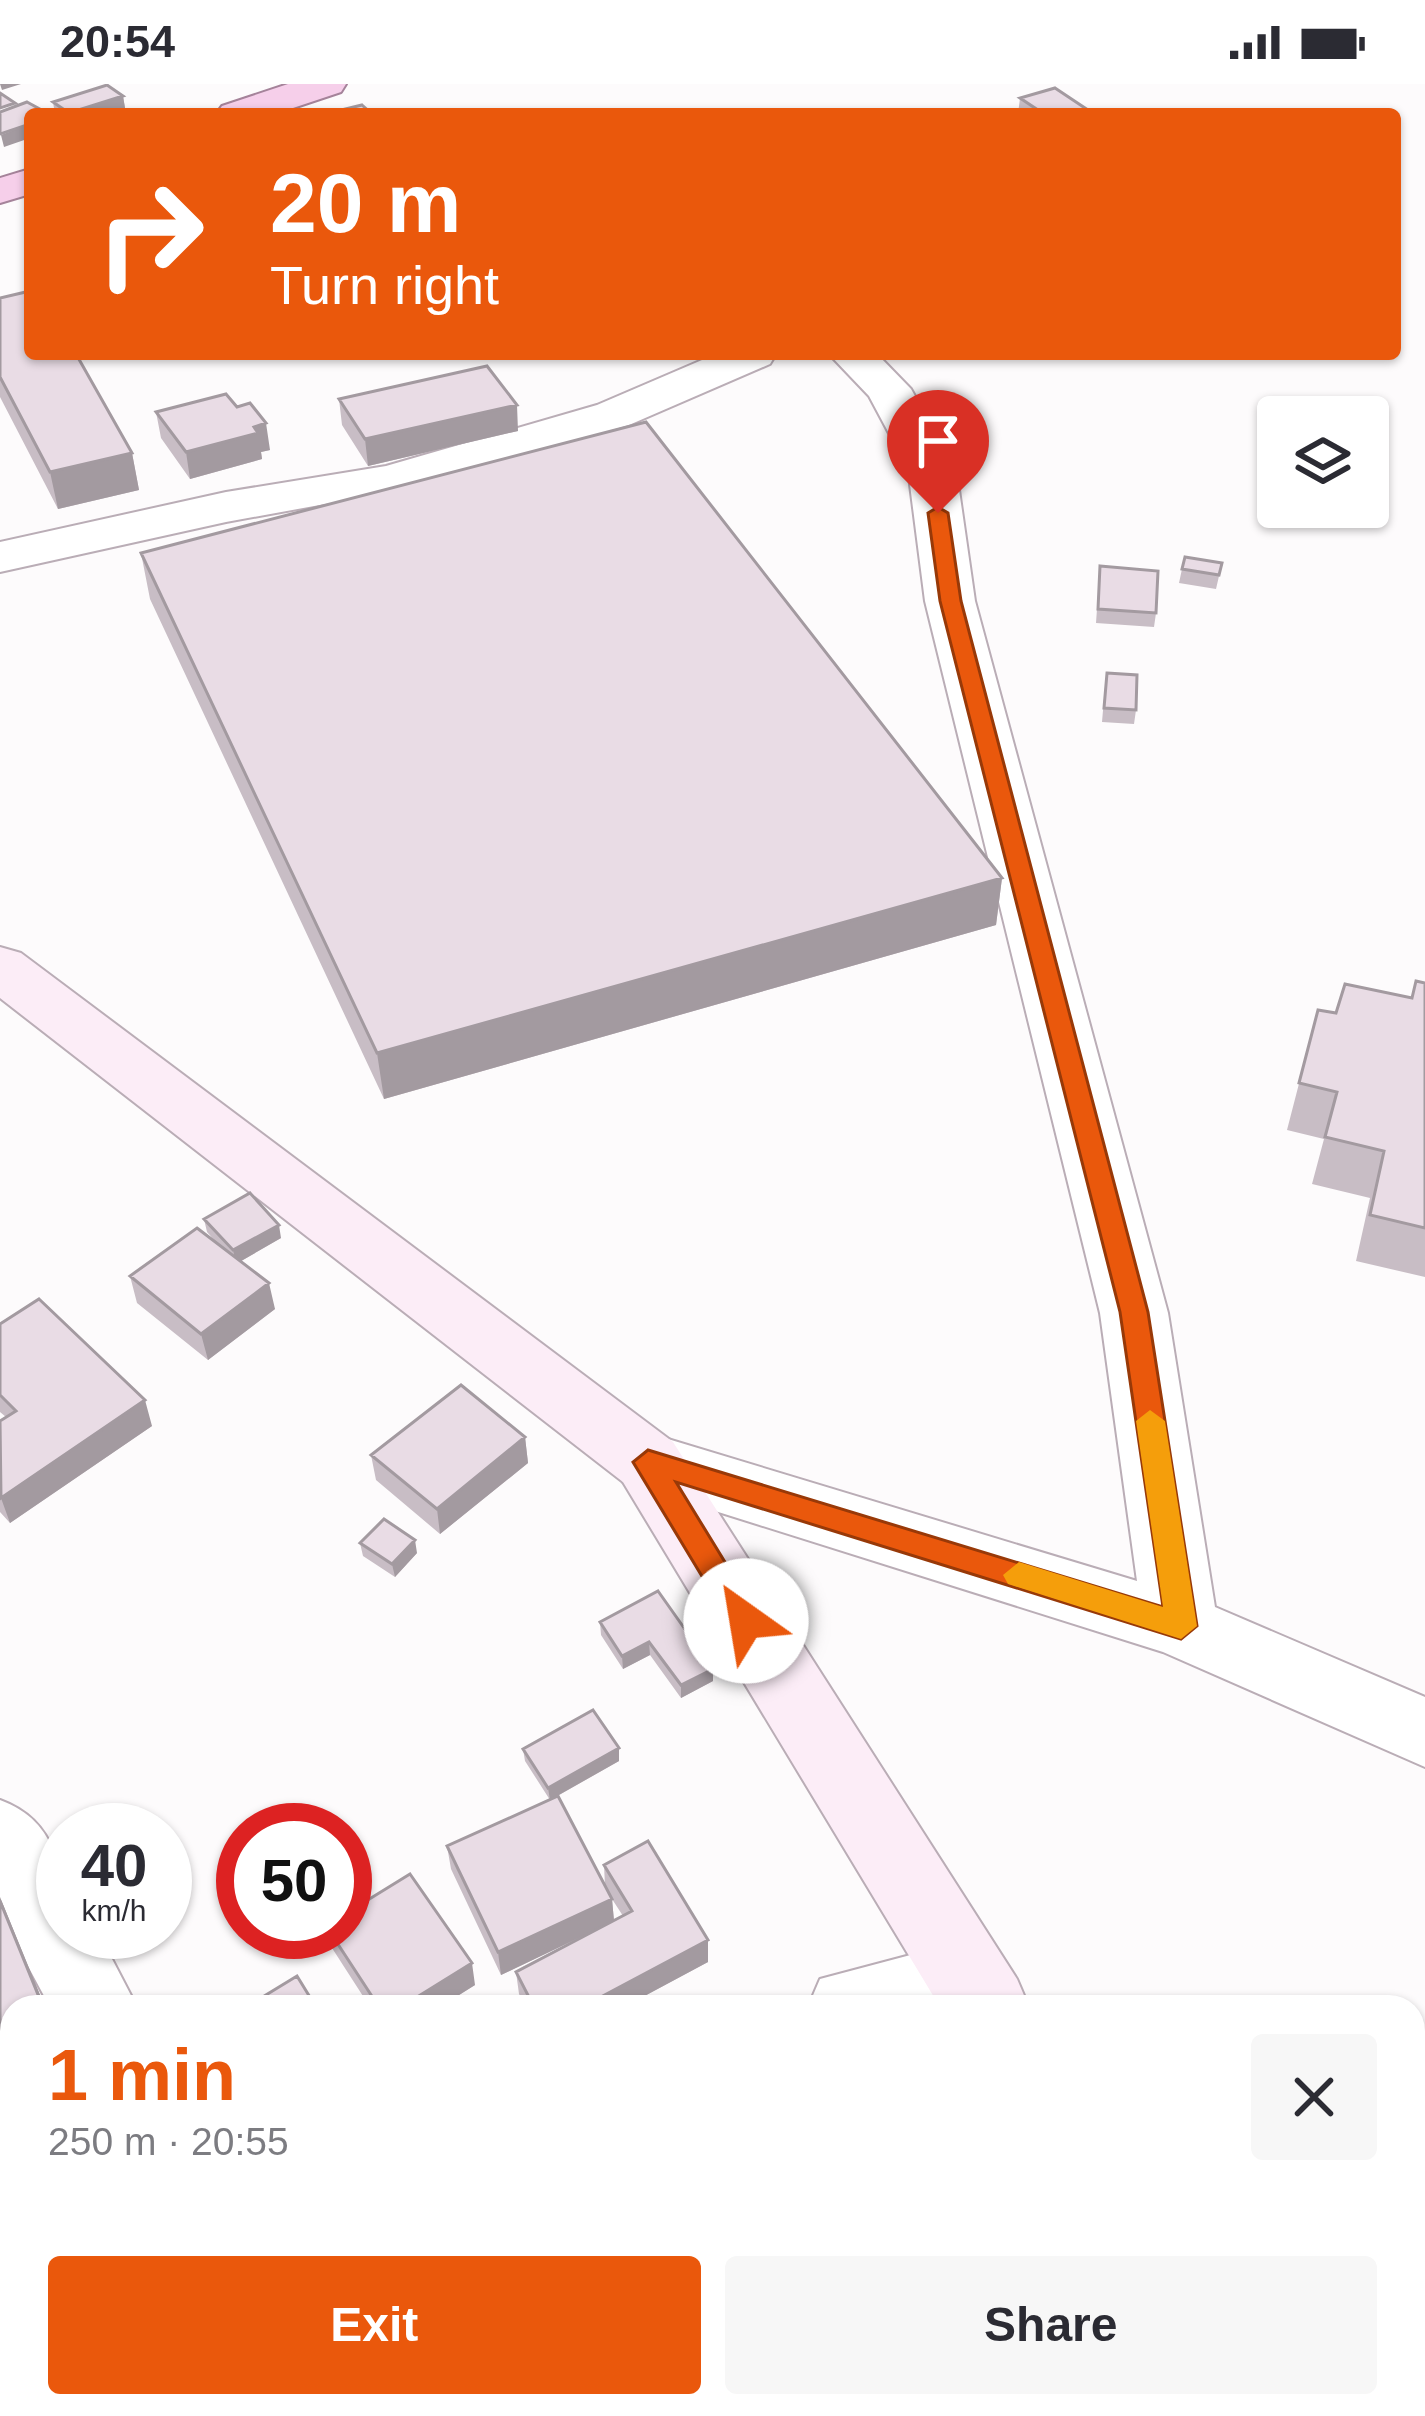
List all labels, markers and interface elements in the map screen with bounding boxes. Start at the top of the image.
text: 20:54 [60,16,175,67]
icon: right [72,156,228,312]
text: 20 m [270,156,461,250]
text: Turn right [270,255,499,315]
pin [887,390,989,513]
map controls [1257,396,1389,528]
button: layers [1257,396,1389,528]
icon: arrive [905,408,971,474]
position arrow [683,1558,809,1684]
speed limit sign: 50 [216,1803,372,1959]
text: 40 [81,1832,147,1899]
text: km/h [81,1894,147,1927]
button: close [1251,2034,1377,2160]
text: 1 min [48,2035,236,2115]
text: 250 m · 20:55 [48,2120,289,2163]
button: Exit [48,2256,701,2394]
button: Share [725,2256,1377,2394]

